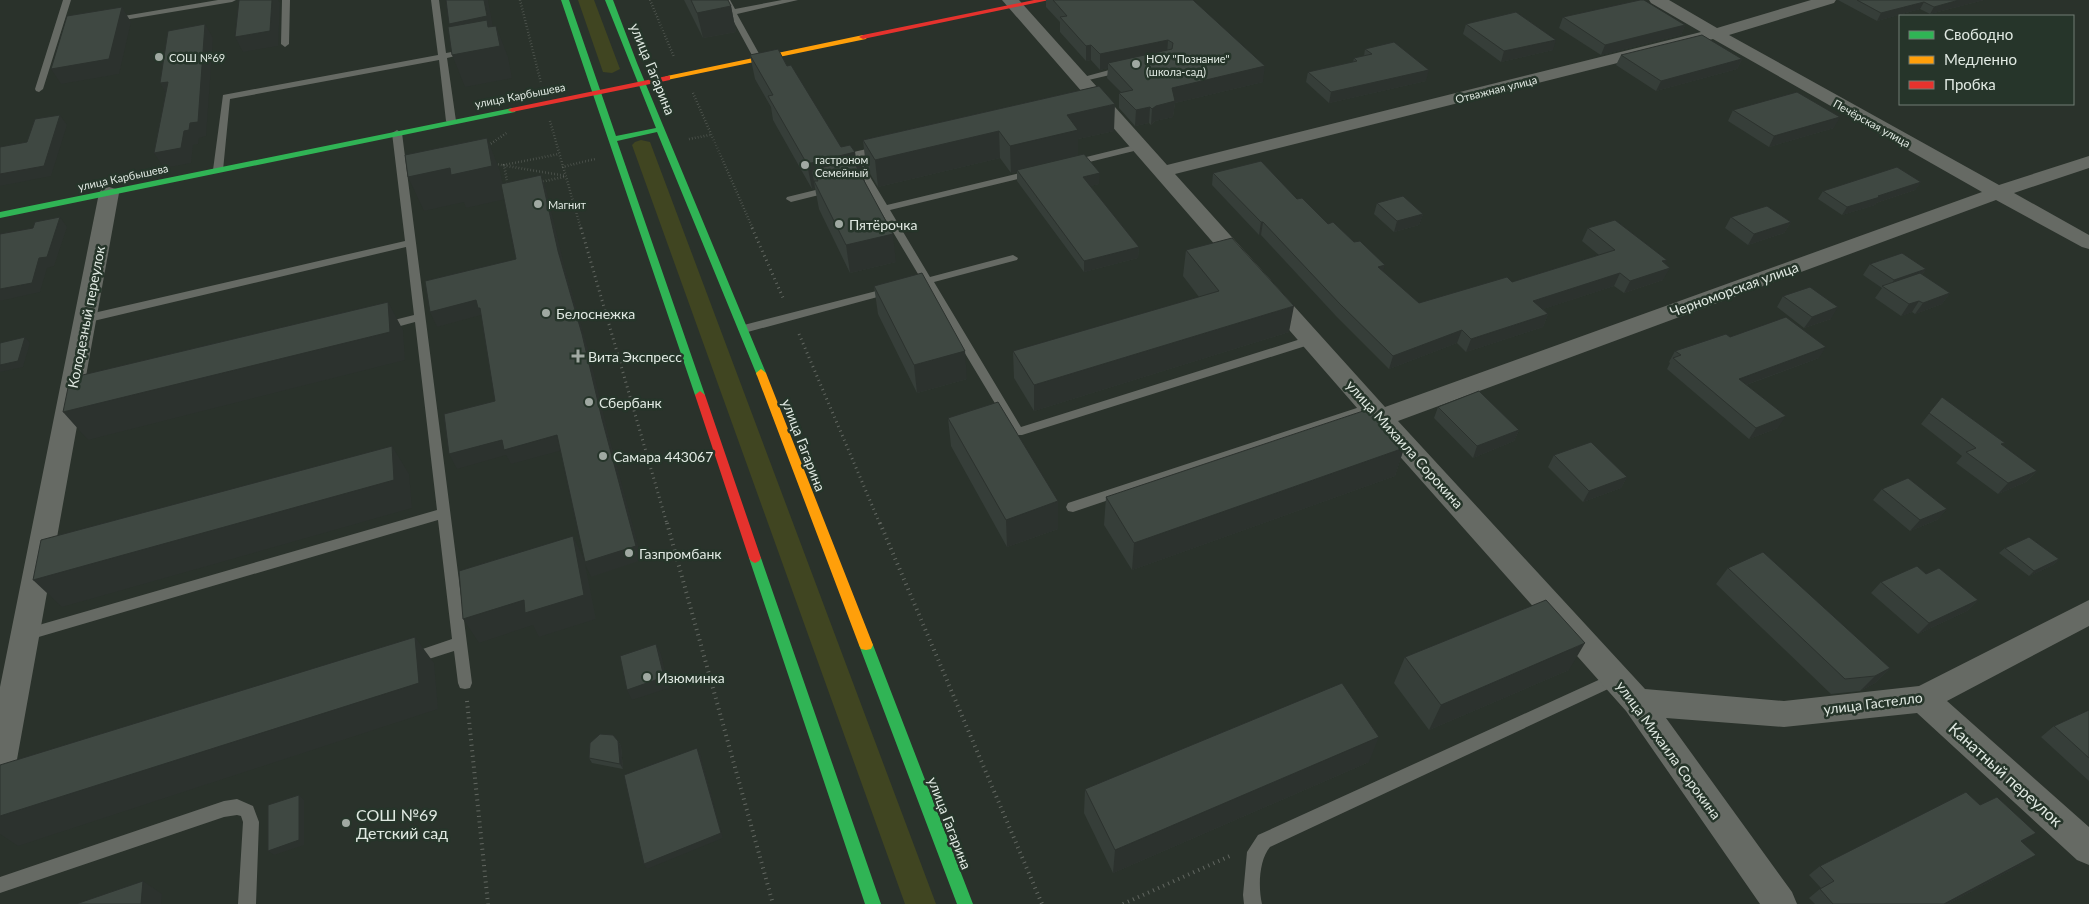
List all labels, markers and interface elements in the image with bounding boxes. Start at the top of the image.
legend [1899,15,2074,105]
street label: улица Гагарина [627,21,679,117]
text: Свободно [1944,25,2013,43]
text: Медленно [1944,50,2017,68]
marker: СОШ №69 [153,51,165,63]
place label: СОШ №69 [169,51,225,64]
place label: НОУ "Познание" (школа-сад) [1146,52,1230,78]
marker: НОУ "Познание" (школа-сад) [1130,58,1142,70]
street label: Отважная улица [1454,73,1538,105]
text: Пробка [1944,75,1996,93]
street label: улица Карбышева [474,80,566,110]
street label: Печёрская улица [1831,96,1913,150]
place label: гастроном Семейный [815,153,868,179]
marker: гастроном Семейный [799,159,811,171]
street label: улица Карбышева [77,161,169,193]
marker: Магнит [532,198,544,210]
place label: Магнит [548,198,587,211]
place label: Пятёрочка [849,216,917,233]
marker: Пятёрочка [833,218,845,230]
street label: Колодезный переулок [64,244,108,390]
street label: Черноморская улица [1667,258,1801,320]
place label: Белоснежка [556,305,635,322]
marker: Белоснежка [540,307,552,319]
place label: Вита Экспресс [588,348,682,365]
marker: Вита Экспресс [572,350,584,362]
street label: улица Михаила Сорокина [1343,376,1467,512]
place label: Сбербанк [599,394,663,411]
marker: Сбербанк [583,396,595,408]
street label: улица Гагарина [779,396,829,494]
place label: Самара 443067 [613,448,713,465]
marker: Самара 443067 [597,450,609,462]
place label: Газпромбанк [639,545,722,562]
marker: Газпромбанк [623,547,635,559]
place label: Изюминка [657,669,725,686]
marker: Изюминка [641,671,653,683]
street label: улица Михаила Сорокина [1613,678,1725,822]
street label: улица Гастелло [1823,688,1923,717]
street label: Канатный переулок [1945,718,2067,830]
street label: улица Гагарина [925,774,975,872]
place label: СОШ №69 Детский сад [356,805,448,842]
marker: СОШ №69 Детский сад [340,817,352,829]

